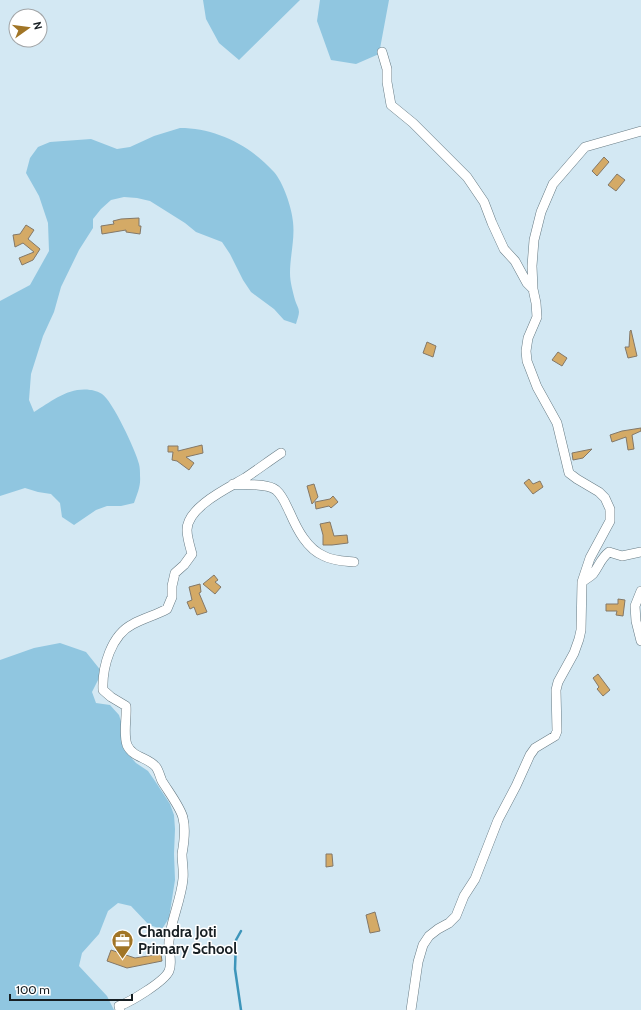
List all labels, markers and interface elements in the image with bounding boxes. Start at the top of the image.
north arrow [8,8,48,48]
text: N [30,20,45,31]
place label: Chandra Joti Primary School [138,923,237,958]
office icon: Chandra Joti Primary School [110,928,136,961]
scale bar [10,976,132,1002]
text: 100 m [16,982,50,997]

